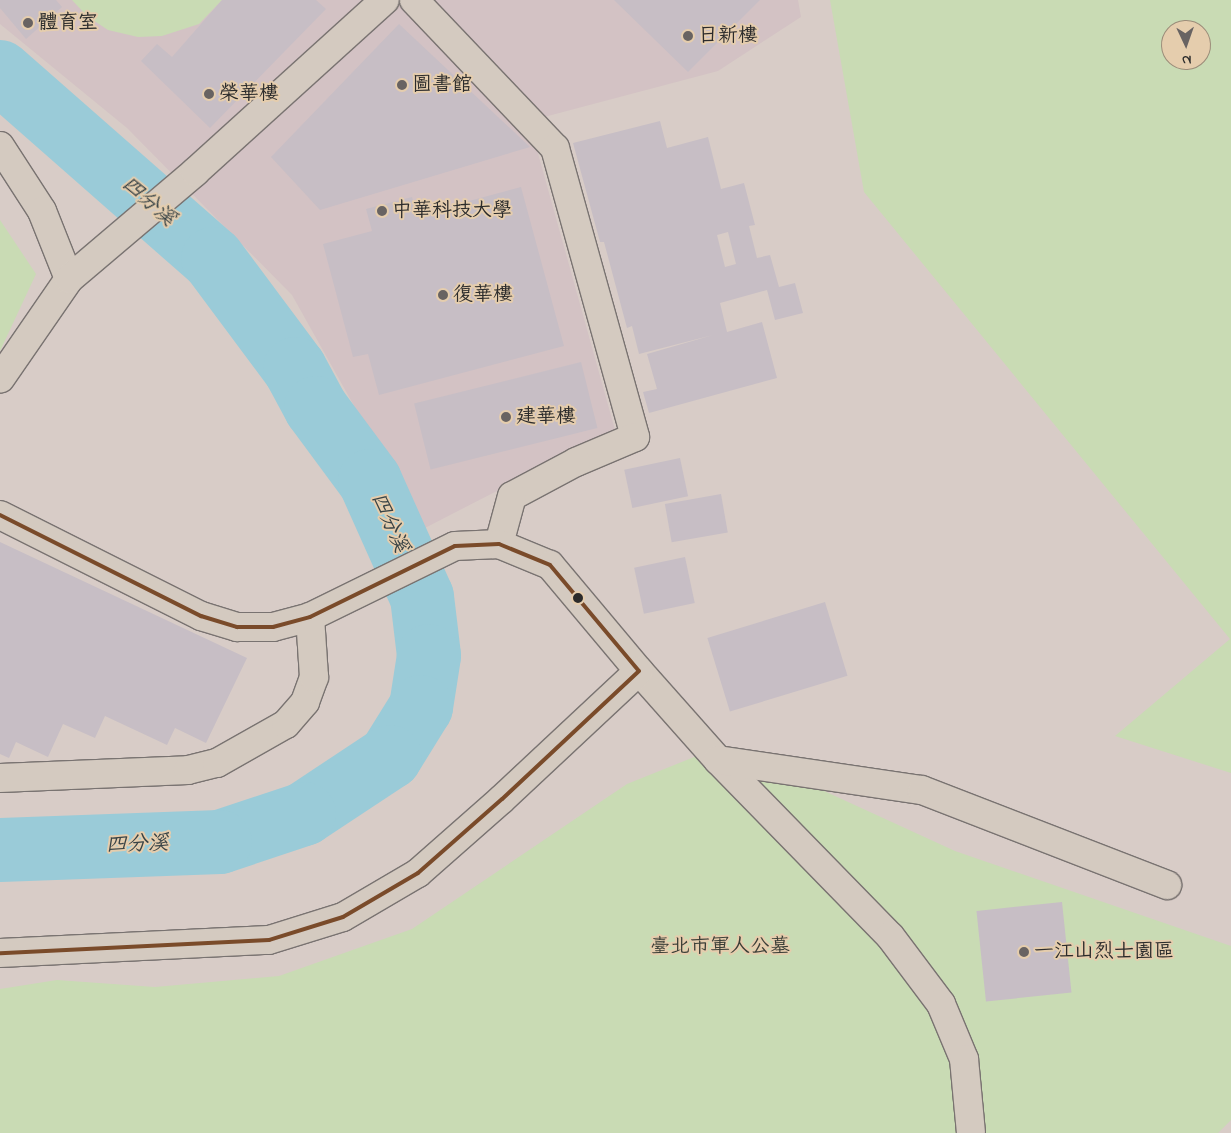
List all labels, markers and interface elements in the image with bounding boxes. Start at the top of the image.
place label: 體育室 [38,11,98,35]
marker: 體育室 [22,17,34,29]
north arrow [1161,20,1211,70]
place label: 日新樓 [698,24,758,48]
marker: 日新樓 [682,30,694,42]
text: N [1181,49,1192,70]
place label: 圖書館 [412,73,472,97]
marker: 圖書館 [396,79,408,91]
place label: 榮華樓 [219,82,279,106]
marker: 榮華樓 [203,88,215,100]
water label: 四分溪 [116,172,180,232]
place label: 中華科技大學 [392,199,512,223]
marker: 中華科技大學 [376,205,388,217]
place label: 復華樓 [453,283,513,307]
marker: 復華樓 [437,289,449,301]
place label: 建華樓 [516,405,576,429]
marker: 建華樓 [500,411,512,423]
water label: 四分溪 [365,489,413,557]
unlabelled marker [573,593,583,603]
water label: 四分溪 [105,831,169,859]
park label: 臺北市軍人公墓 [650,935,790,959]
place label: 一江山烈士園區 [1034,940,1174,964]
marker: 一江山烈士園區 [1018,946,1030,958]

